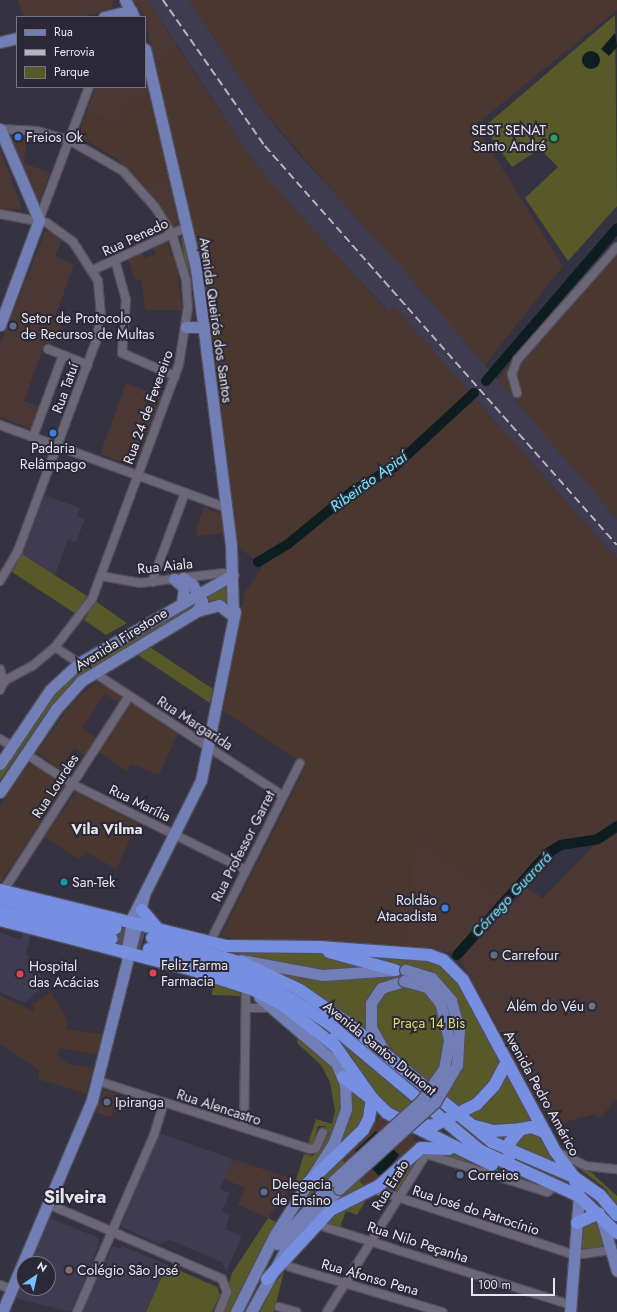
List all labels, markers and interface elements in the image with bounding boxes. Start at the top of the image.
legend [16,16,146,88]
text: Rua [54,23,73,41]
text: Ferrovia [54,43,94,61]
text: Parque [54,63,89,81]
place label: SEST SENAT Santo André [471,122,546,154]
place label: Freios Ok [26,129,83,145]
marker: Freios Ok [13,132,23,142]
marker: SEST SENAT Santo André [549,133,559,143]
street label: Rua Penedo [99,214,171,260]
street label: Avenida Queirós dos Santos [196,236,236,404]
place label: Setor de Protocolo de Recursos de Multas [21,310,154,342]
marker: Setor de Protocolo de Recursos de Multas [8,321,18,331]
street label: Rua 24 de Fevereiro [120,348,176,466]
street label: Rua Tatuí [48,361,82,415]
marker: Padaria Relâmpago [48,428,58,438]
place label: Padaria Relâmpago [20,440,86,472]
water label: Ribeirão Apiaí [327,448,411,516]
street label: Rua Aiala [136,555,194,577]
street label: Avenida Firestone [72,604,170,674]
street label: Rua Margarida [154,692,236,754]
street label: Rua Lourdes [28,751,82,821]
street label: Rua Marília [107,781,173,825]
street label: Rua Professor Garret [208,788,278,904]
district label: Vila Vilma [71,821,143,839]
water label: Córrego Guarará [468,849,556,941]
place label: San-Tek [72,874,115,890]
marker: San-Tek [59,877,69,887]
place label: Roldão Atacadista [377,892,437,924]
marker: Roldão Atacadista [440,903,450,913]
place label: Carrefour [502,947,559,963]
marker: Carrefour [489,950,499,960]
place label: Feliz Farma Farmacia [161,957,228,990]
place label: Hospital das Acácias [29,958,99,990]
marker: Hospital das Acácias [14,968,26,980]
marker: Feliz Farma Farmacia [148,968,158,978]
street label: Avenida Santos Dumont [320,997,440,1099]
place label: Além do Véu [507,998,584,1014]
marker: Além do Véu [587,1001,597,1011]
park label: Praça 14 Bis [393,1015,465,1031]
street label: Avenida Pedro Américo [501,1027,583,1159]
street label: Rua Alencastro [175,1085,263,1129]
place label: Ipiranga [115,1094,164,1110]
marker: Ipiranga [102,1097,112,1107]
street label: Rua Erato [368,1157,412,1213]
place label: Correios [468,1167,519,1183]
marker: Correios [455,1170,465,1180]
place label: Delegacia de Ensino [272,1176,331,1208]
street label: Rua José do Patrocínio [410,1182,542,1238]
district label: Silveira [44,1186,106,1208]
marker: Delegacia de Ensino [259,1187,269,1197]
street label: Rua Nilo Peçanha [365,1218,471,1266]
street label: Rua Afonso Pena [319,1255,421,1299]
north arrow [16,1256,56,1296]
text: N [34,1258,50,1276]
place label: Colégio São José [77,1262,178,1278]
marker: Colégio São José [64,1265,74,1275]
scale bar [473,1270,557,1296]
text: 100 m [478,1276,511,1294]

